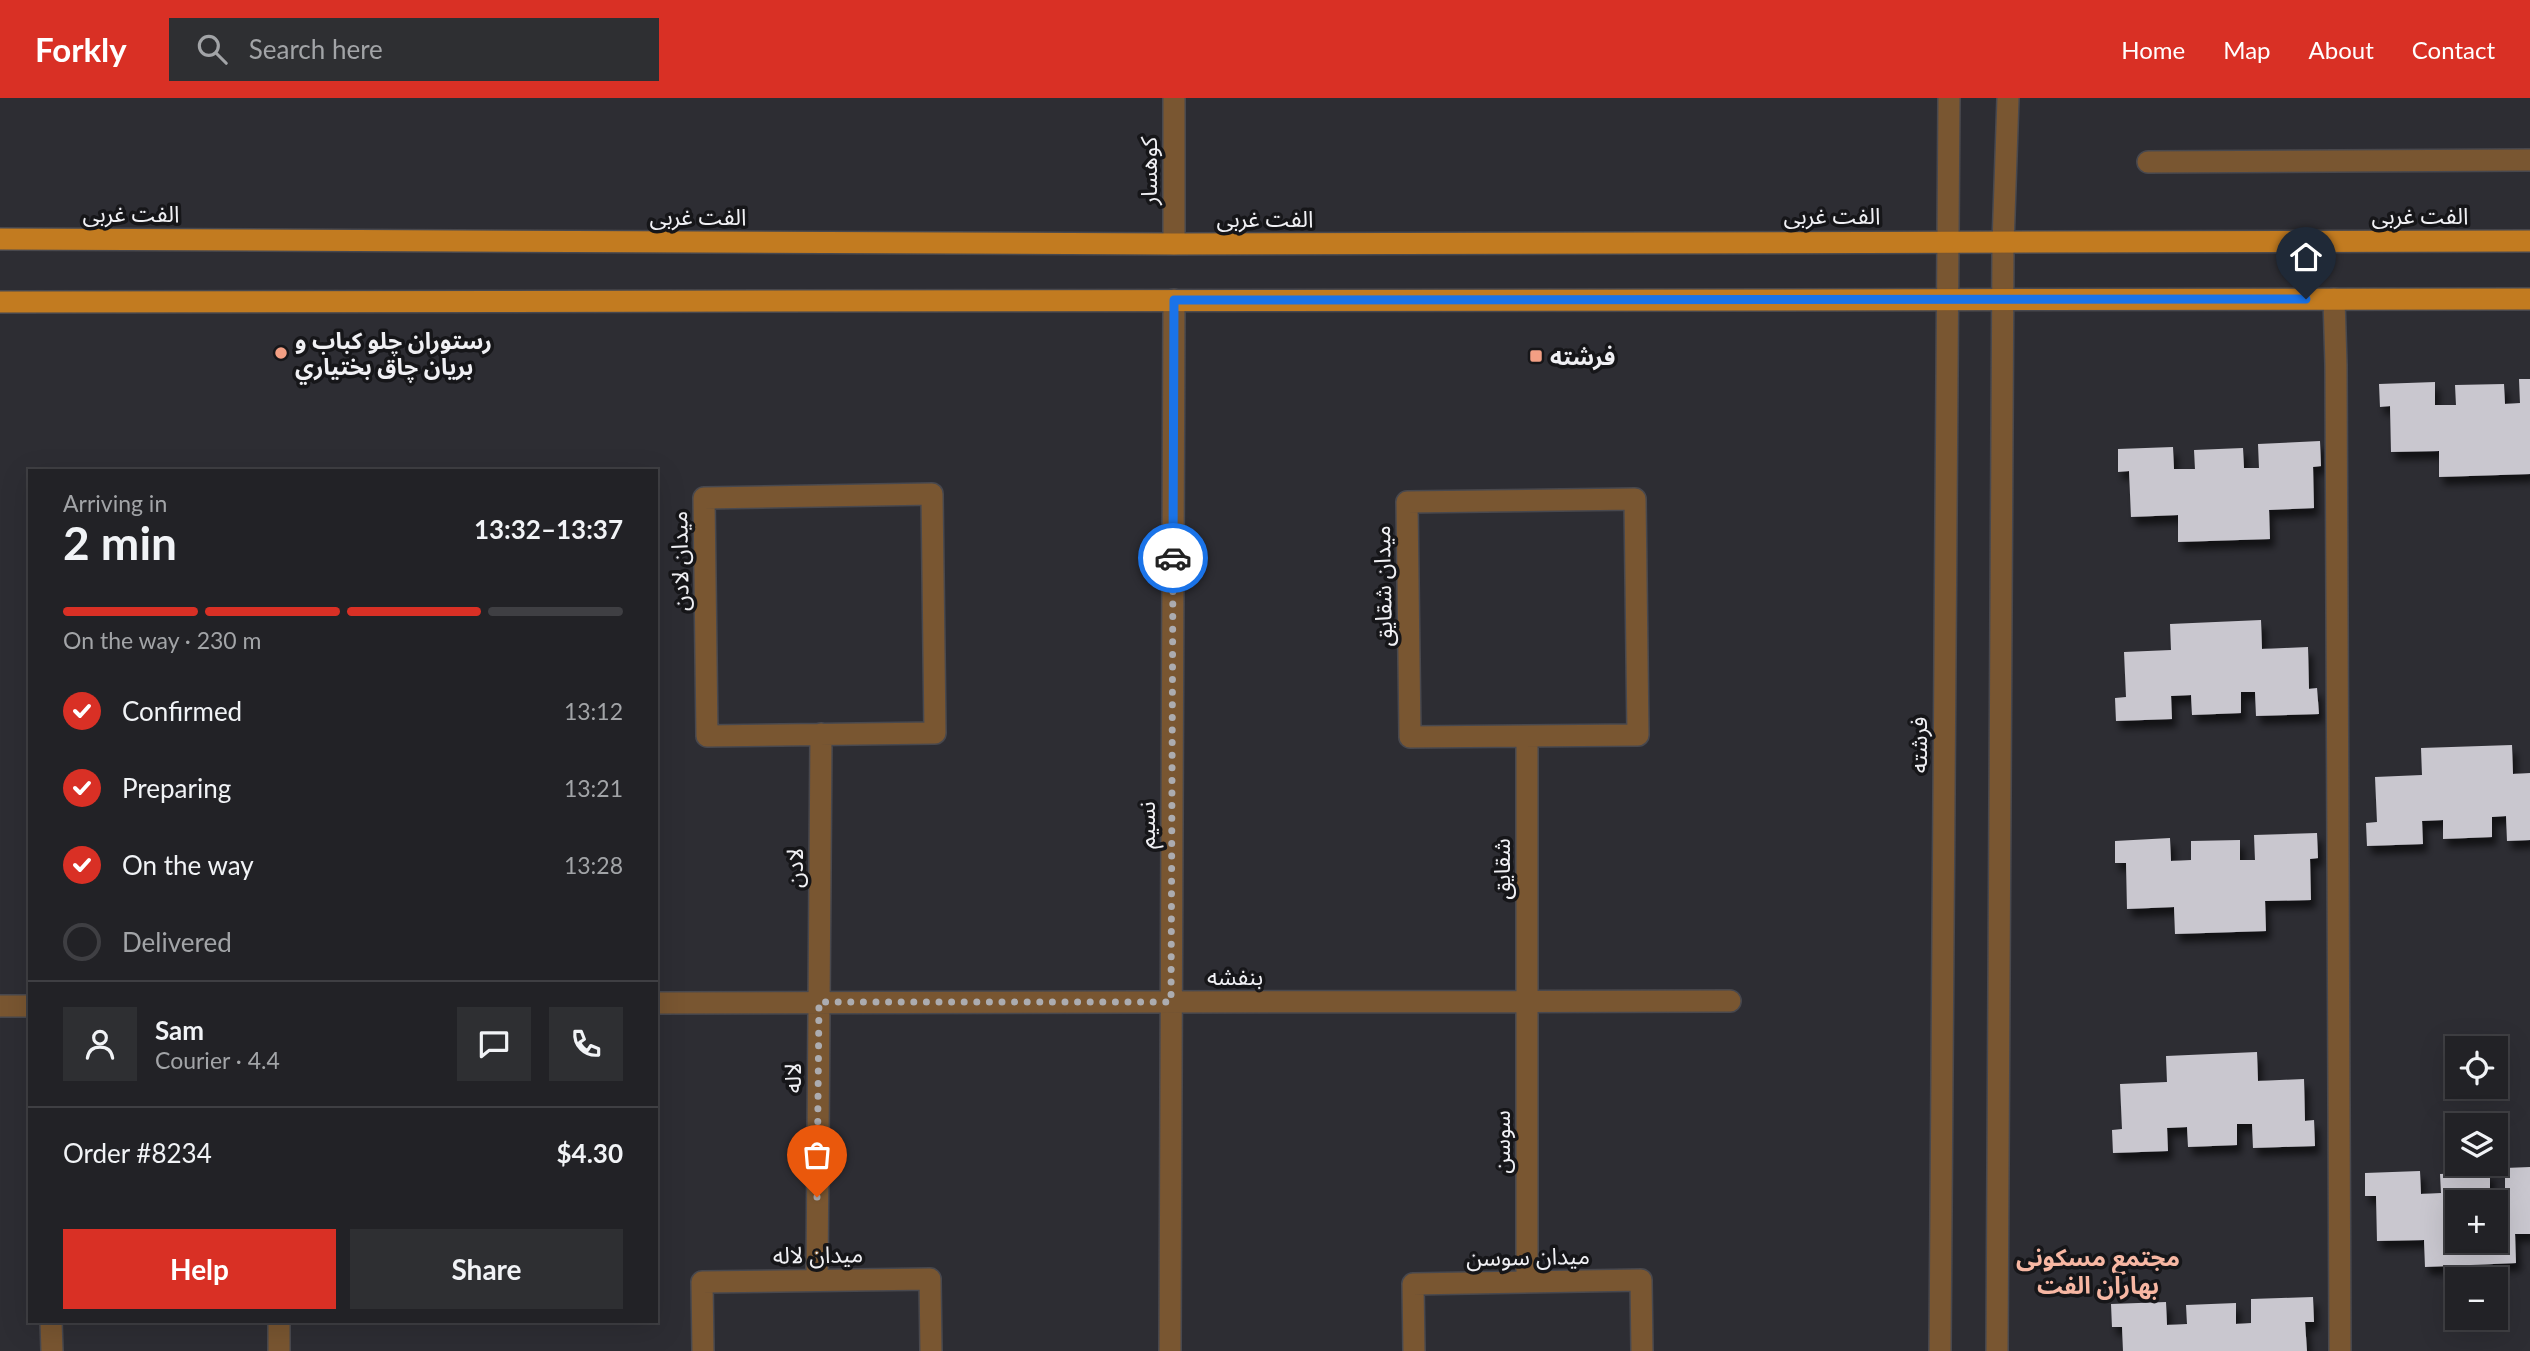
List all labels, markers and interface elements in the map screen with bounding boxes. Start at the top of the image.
search box [169,18,659,81]
text: Forkly [35,29,127,69]
icon: search [193,30,231,68]
text: Search here [249,33,383,65]
text: Home [2121,35,2185,64]
text: Map [2223,35,2271,64]
text: About [2309,35,2374,64]
text: Contact [2412,35,2495,64]
street label: کوهسار [1134,136,1163,206]
street label: الفت غربی [83,199,179,228]
street label: الفت غربی [1784,201,1880,230]
street label: الفت غربی [2372,201,2468,230]
street label: الفت غربی [650,202,746,231]
street label: الفت غربی [1217,204,1313,233]
pin [2276,227,2336,299]
icon: home [2287,238,2325,276]
place label: رستوران چلو كباب و بريان چاق بختياري [295,326,492,385]
place label: فرشته [1550,342,1615,371]
marker: رستوران چلو كباب و بريان چاق بختياري [273,345,289,361]
marker: فرشته [1528,348,1544,364]
text: Arriving in [63,489,167,517]
street label: میدان لادن [664,511,694,611]
text: 13:32–13:37 [474,513,623,545]
text: 2 min [63,515,177,570]
courier [1138,523,1208,593]
street label: میدان شقایق [1367,525,1398,647]
icon: car [1154,539,1192,577]
text: On the way · 230 m [63,626,262,654]
icon: check [63,692,101,730]
text: Confirmed [122,695,242,727]
text: 13:12 [564,697,623,725]
street label: فرشته [1904,717,1933,773]
icon: check [63,769,101,807]
text: Preparing [122,772,231,804]
text: 13:21 [564,774,623,802]
street label: نسیم [1132,801,1164,849]
street label: شقایق [1487,838,1516,900]
icon: check [63,846,101,884]
street label: لادن [780,848,808,888]
text: On the way [122,849,254,881]
text: 13:28 [564,851,623,879]
text: Delivered [122,926,232,958]
street label: بنفشه [1207,962,1263,990]
button: person [63,1007,137,1081]
button: chat [457,1007,531,1081]
button: phone [549,1007,623,1081]
text: Sam [155,1014,204,1046]
map controls [2445,1036,2508,1330]
button: locate [2445,1036,2508,1099]
text: Courier · 4.4 [155,1046,280,1074]
street label: لاله [778,1063,806,1093]
street label: سوسن [1487,1110,1516,1174]
button: layers [2445,1113,2508,1176]
pin [787,1125,847,1197]
icon: bag [798,1136,836,1174]
text: Order #8234 [63,1137,212,1169]
text: $4.30 [557,1137,623,1169]
button: + [2445,1190,2508,1253]
button: Help [63,1229,336,1309]
button: Share [350,1229,623,1309]
street label: میدان لاله [772,1239,864,1269]
street label: میدان سوسن [1466,1241,1590,1272]
district label: مجتمع مسکونی بهاران الفت [2016,1242,2180,1300]
button: − [2445,1267,2508,1330]

